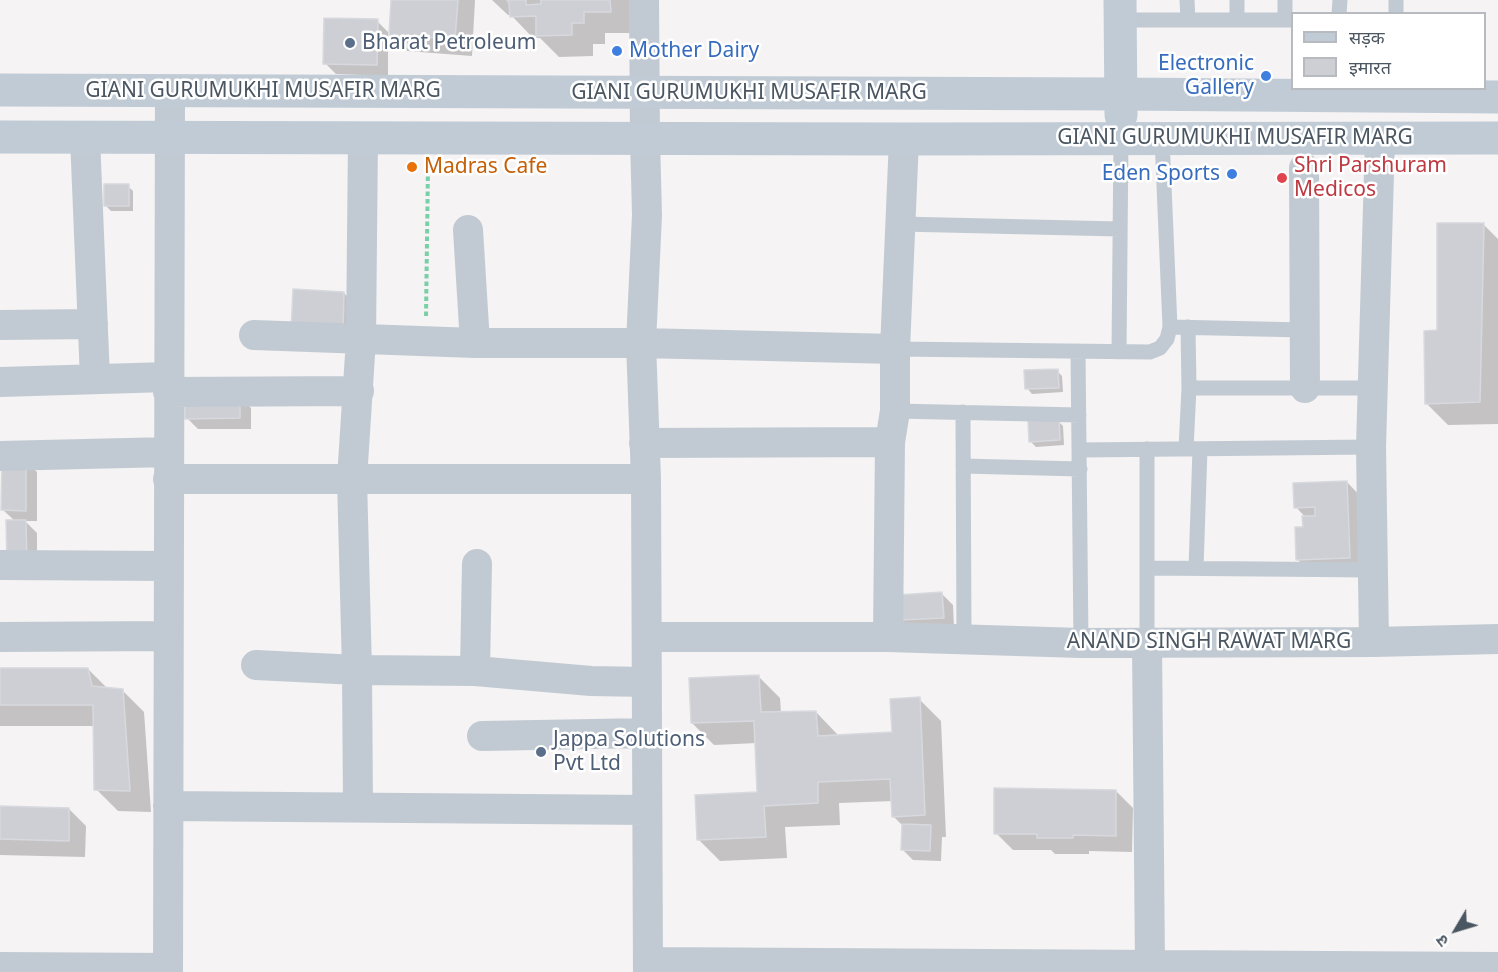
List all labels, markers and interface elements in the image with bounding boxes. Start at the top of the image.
legend [1291,12,1486,90]
text: सड़क [1349,25,1385,49]
place label: Bharat Petroleum [362,30,536,56]
marker: Bharat Petroleum [343,36,357,50]
place label: Mother Dairy [629,38,759,64]
marker: Mother Dairy [610,44,624,58]
place label: Electronic Gallery [1158,51,1254,101]
text: इमारत [1349,55,1391,79]
marker: Electronic Gallery [1259,69,1273,83]
street label: GIANI GURUMUKHI MUSAFIR MARG [85,78,441,104]
street label: GIANI GURUMUKHI MUSAFIR MARG [571,80,927,106]
street label: GIANI GURUMUKHI MUSAFIR MARG [1057,125,1413,151]
place label: Shri Parshuram Medicos [1294,153,1447,203]
place label: Madras Cafe [424,154,547,180]
marker: Madras Cafe [405,160,419,174]
place label: Eden Sports [1102,161,1220,187]
marker: Eden Sports [1225,167,1239,181]
marker: Shri Parshuram Medicos [1275,171,1289,185]
street label: ANAND SINGH RAWAT MARG [1067,629,1351,655]
place label: Jappa Solutions Pvt Ltd [553,727,705,777]
marker: Jappa Solutions Pvt Ltd [534,745,548,759]
north arrow [1426,900,1486,960]
text: उ [1430,931,1453,952]

